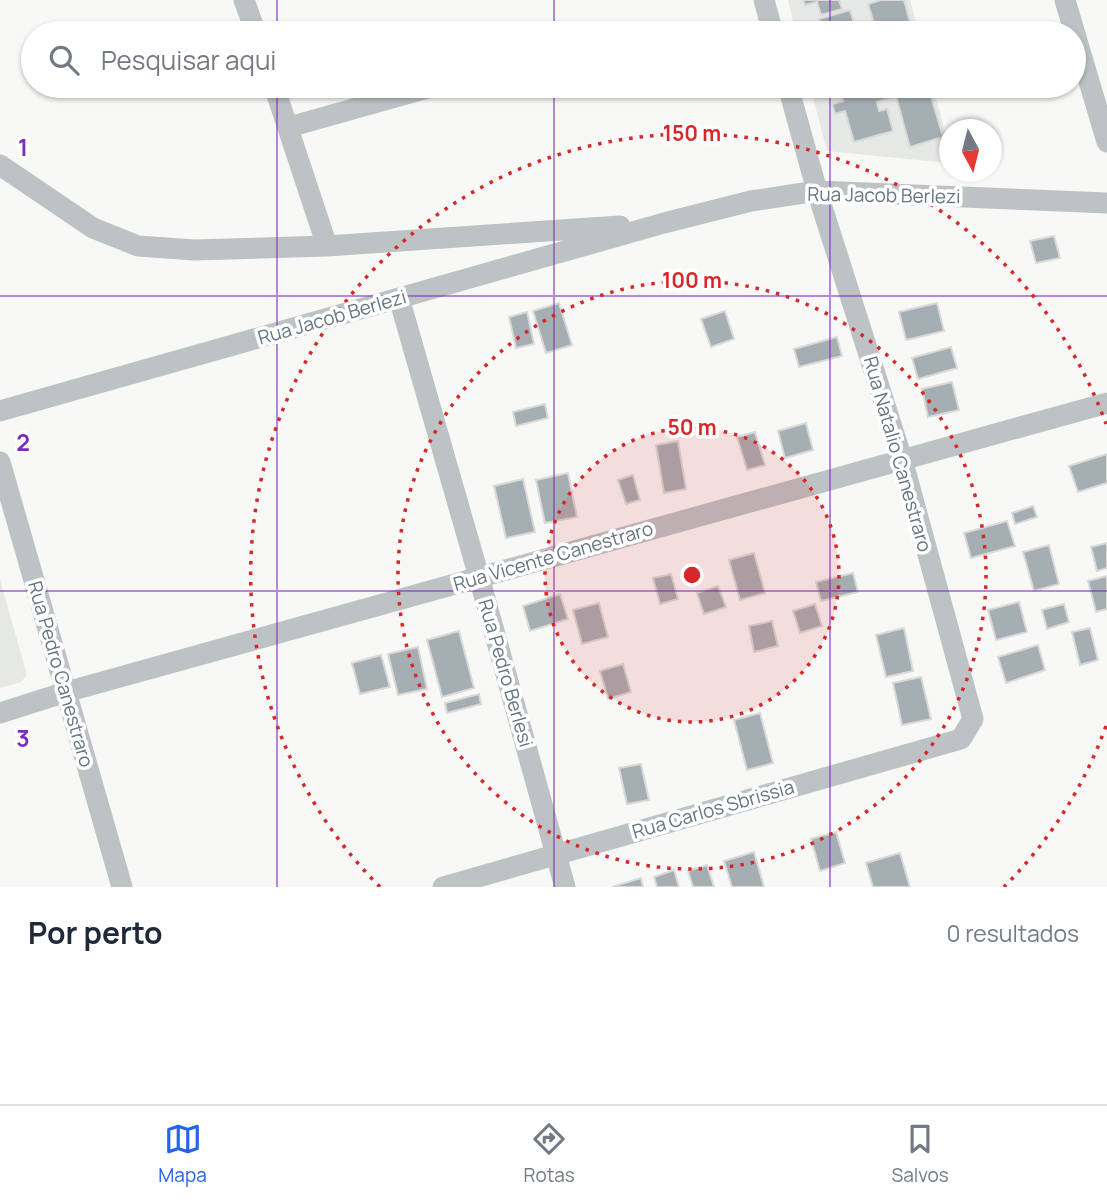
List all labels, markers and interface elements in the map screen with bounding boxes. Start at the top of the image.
search box [21,21,1086,98]
icon: search [45,41,83,79]
text: Pesquisar aqui [101,42,276,78]
text: 150 m [663,119,721,147]
north arrow [939,119,1002,182]
text: 1 [18,131,28,163]
street label: Rua Jacob Berlezi [807,181,961,209]
text: 100 m [662,266,722,294]
street label: Rua Jacob Berlezi [255,283,409,351]
street label: Rua Natalio Canestraro [858,353,938,555]
text: 50 m [667,413,717,441]
text: 2 [16,426,30,458]
street label: Rua Vicente Canestraro [450,515,656,597]
centre of rings [680,563,704,587]
street label: Rua Pedro Canestraro [22,578,100,770]
street label: Rua Pedro Berlesi [472,596,540,750]
text: 3 [16,722,30,754]
street label: Rua Carlos Sbrissia [629,773,797,845]
text: Por perto [28,912,163,953]
text: 0 resultados [947,917,1079,949]
tab: Mapa [158,1120,207,1188]
tab: Rotas [523,1120,575,1188]
tab: Salvos [892,1120,949,1188]

